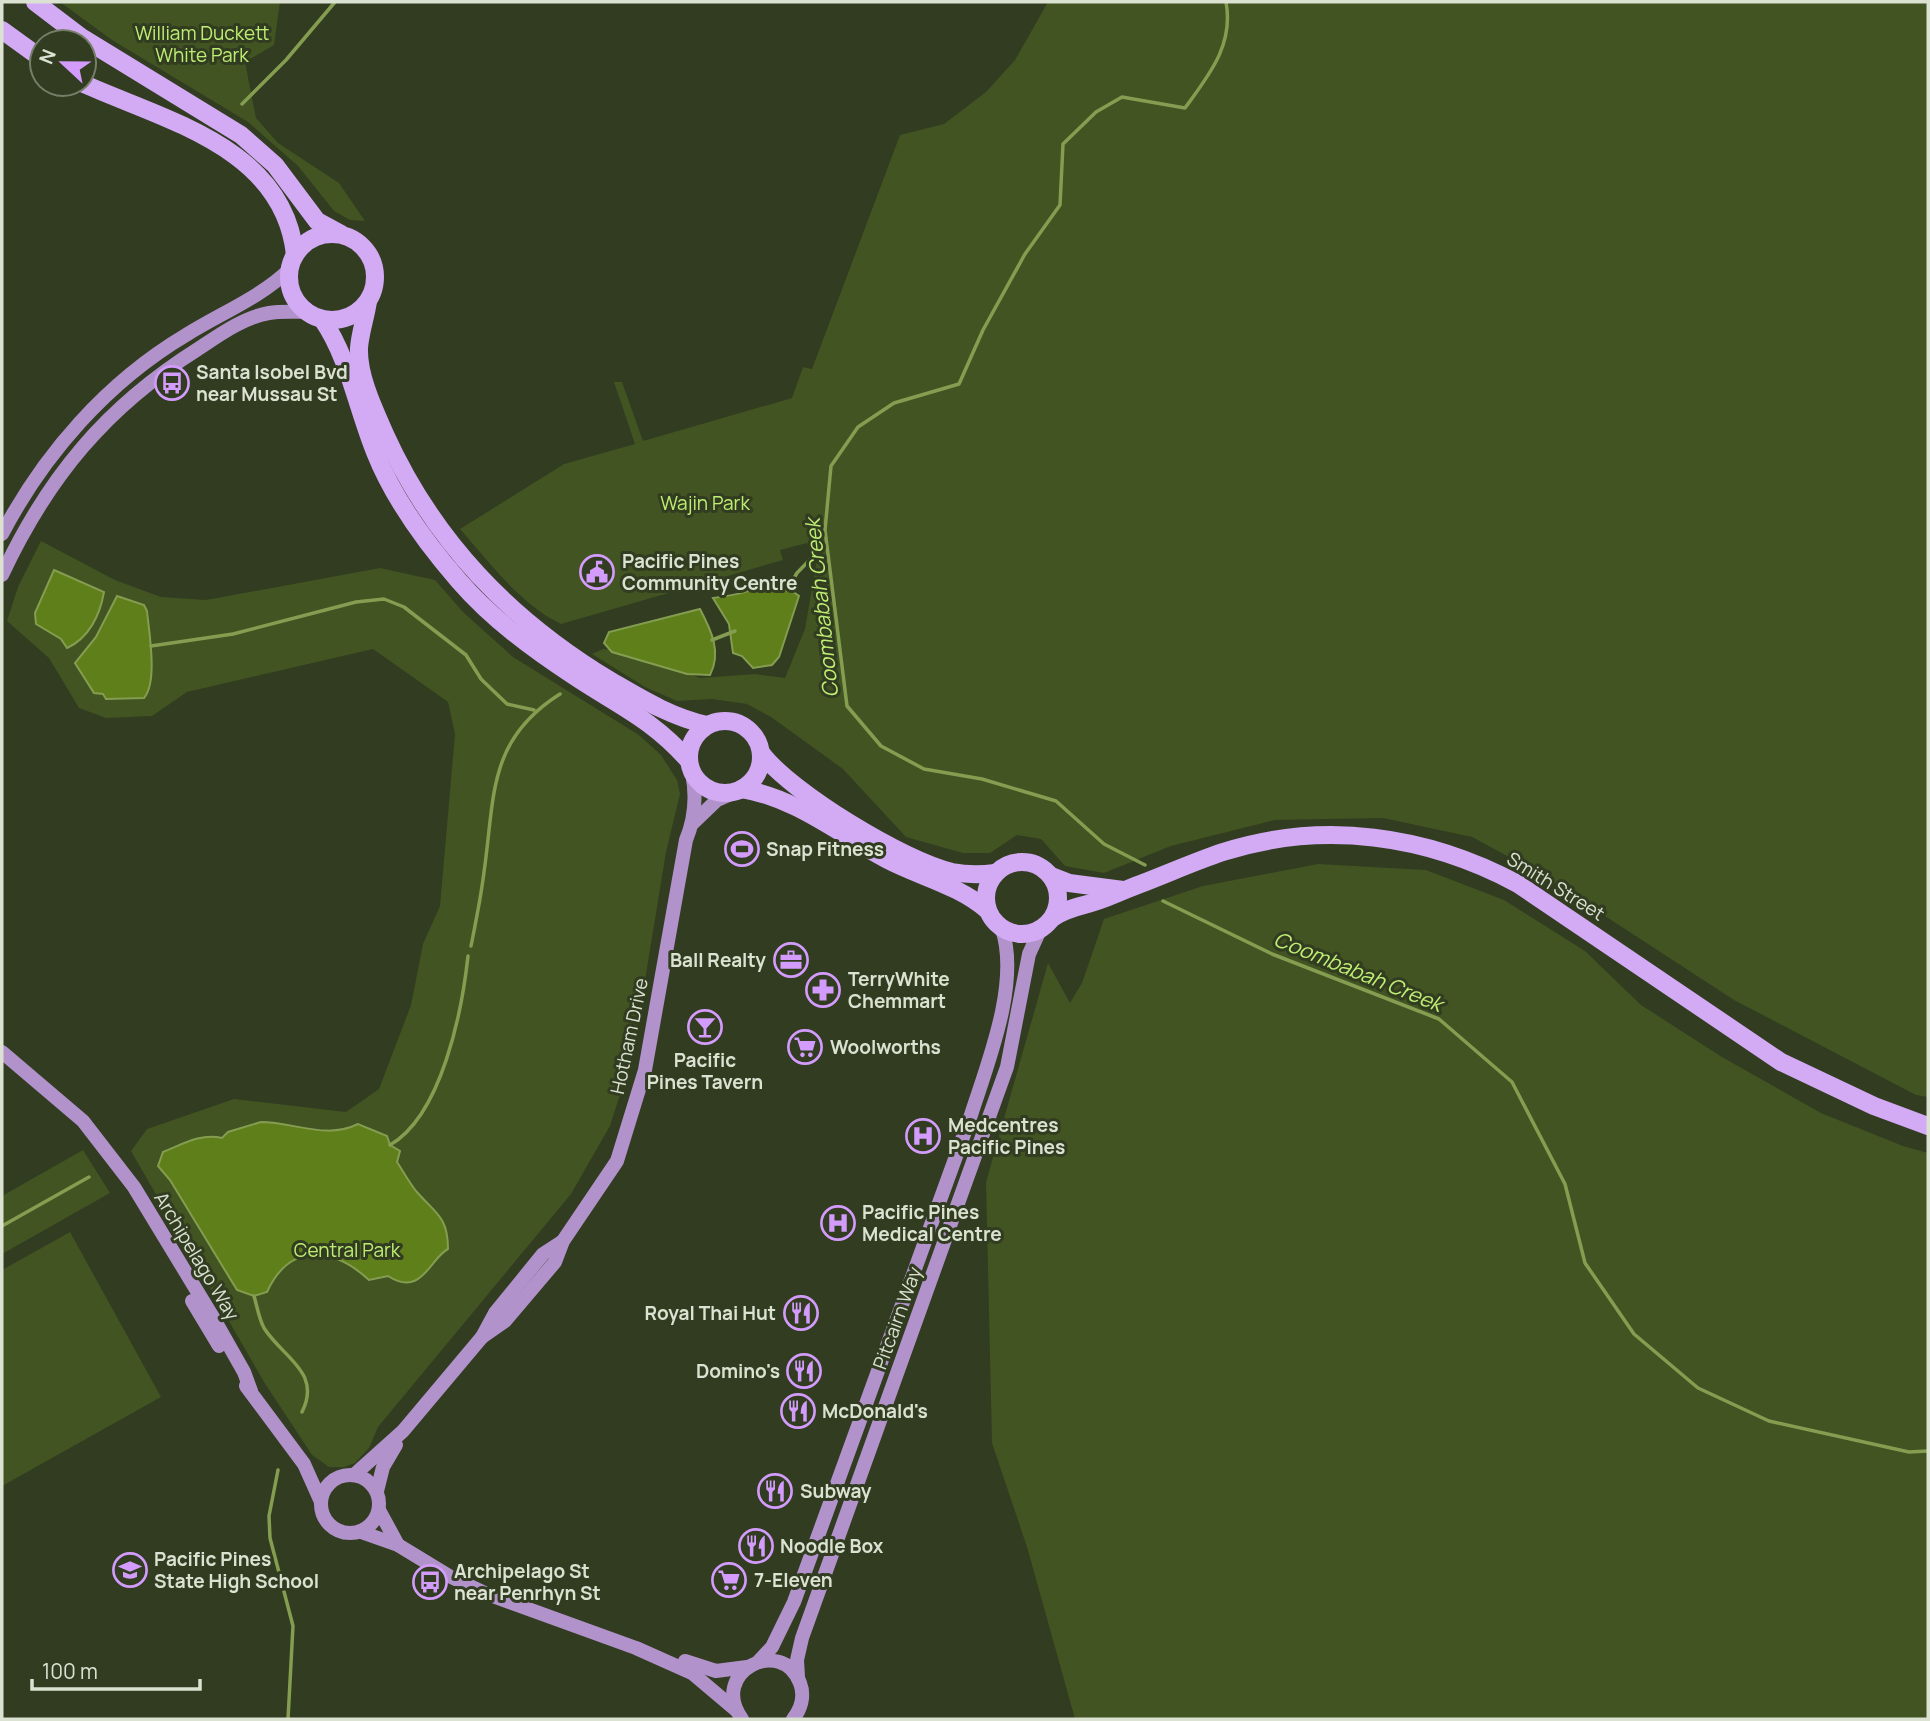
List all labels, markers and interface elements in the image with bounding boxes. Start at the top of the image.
park label: William Duckett White Park [135,20,269,68]
north arrow [28,28,98,98]
text: N [33,45,62,68]
place label: Santa Isobel Bvd near Mussau St [196,359,348,407]
bus stop icon: Santa Isobel Bvd near Mussau St [153,364,191,402]
park label: Wajin Park [660,490,750,516]
water label: Coombabah Creek [797,515,844,699]
place label: Pacific Pines Community Centre [622,548,798,596]
public building icon: Pacific Pines Community Centre [578,553,616,591]
sports icon: Snap Fitness [723,830,761,868]
place label: Snap Fitness [766,836,884,862]
street label: Smith Street [1502,846,1610,926]
water label: Coombabah Creek [1270,924,1449,1019]
office icon: Ball Realty [772,941,810,979]
place label: Ball Realty [670,947,766,973]
place label: TerryWhite Chemmart [848,966,950,1014]
pharmacy icon: TerryWhite Chemmart [804,971,842,1009]
street label: Hotham Drive [604,976,654,1096]
bar icon: Pacific Pines Tavern [686,1008,724,1046]
supermarket icon: Woolworths [786,1028,824,1066]
place label: Woolworths [830,1034,941,1060]
place label: Pacific Pines Tavern [647,1047,763,1095]
place label: Medcentres Pacific Pines [948,1112,1065,1160]
hospital icon: Medcentres Pacific Pines [904,1117,942,1155]
street label: Archipelago Way [148,1187,246,1325]
place label: Pacific Pines Medical Centre [862,1199,1002,1247]
hospital icon: Pacific Pines Medical Centre [819,1204,857,1242]
park label: Central Park [294,1237,401,1263]
street label: Pitcairn Way [866,1263,928,1373]
restaurant icon: Royal Thai Hut [782,1294,820,1332]
place label: Royal Thai Hut [644,1300,776,1326]
restaurant icon: Domino's [785,1352,823,1390]
place label: Domino's [696,1358,780,1384]
restaurant icon: McDonald's [779,1392,817,1430]
place label: McDonald's [822,1398,928,1424]
restaurant icon: Subway [756,1472,794,1510]
place label: Subway [800,1478,872,1504]
restaurant icon: Noodle Box [737,1527,775,1565]
place label: Noodle Box [780,1533,884,1559]
place label: Pacific Pines State High School [154,1546,319,1594]
school or university icon: Pacific Pines State High School [111,1551,149,1589]
place label: Archipelago St near Penrhyn St [454,1558,601,1606]
supermarket icon: 7-Eleven [710,1561,748,1599]
bus stop icon: Archipelago St near Penrhyn St [411,1563,449,1601]
place label: 7-Eleven [754,1567,833,1593]
scale bar [32,1648,200,1692]
text: 100 m [42,1657,98,1685]

